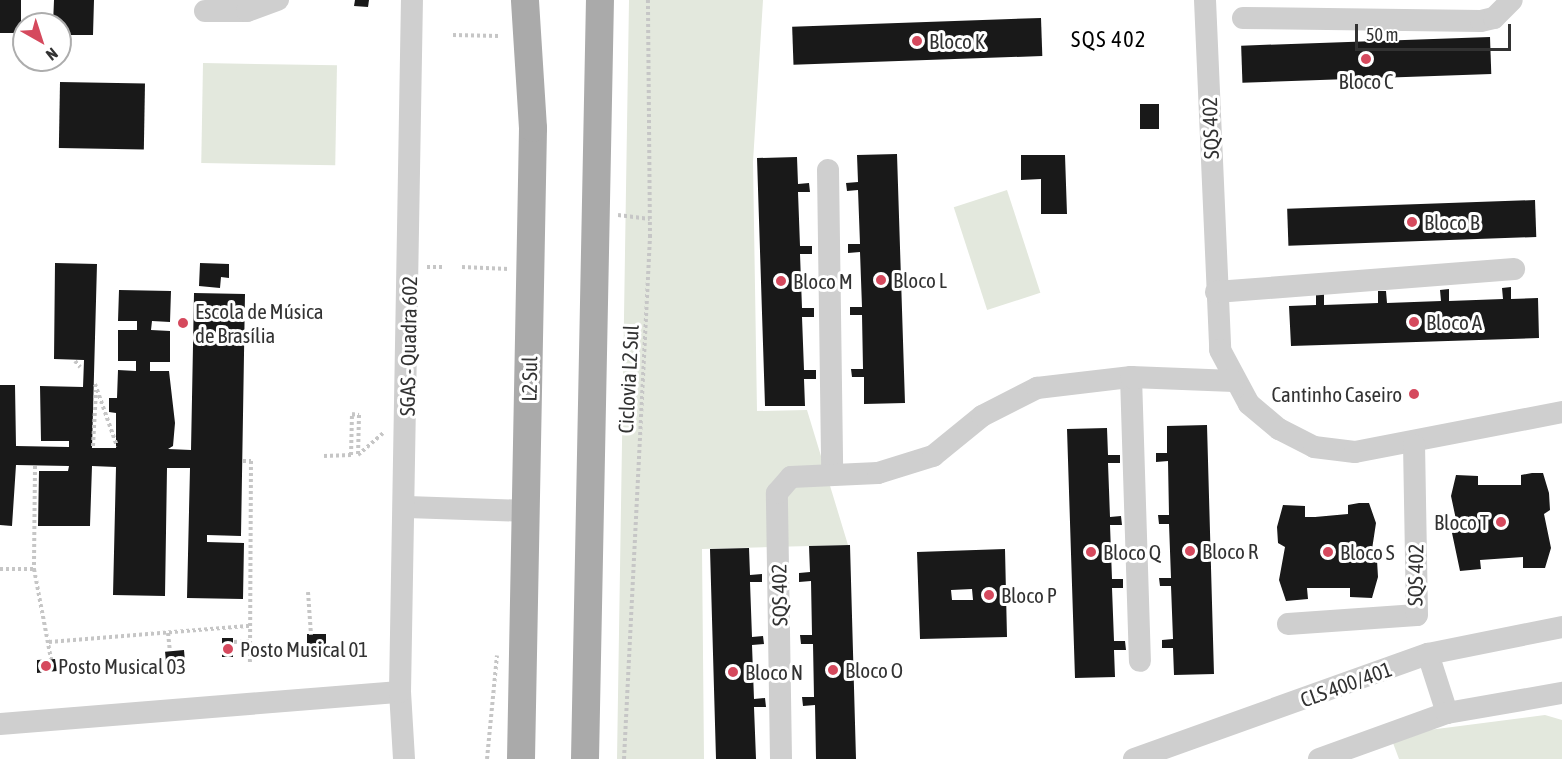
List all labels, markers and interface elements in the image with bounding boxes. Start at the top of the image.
north arrow [12,12,72,72]
scale bar [1358,12,1514,50]
text: 50 m [1366,24,1398,45]
district label: SQS 402 [1071,27,1147,53]
place label: Bloco K [929,28,985,54]
marker: Bloco K [910,34,924,48]
text: N [43,44,61,64]
marker: Bloco C [1359,52,1373,66]
place label: Bloco C [1338,68,1394,94]
street label: SQS 402 [1196,96,1224,160]
place label: Bloco B [1424,209,1480,235]
marker: Bloco B [1405,215,1419,229]
place label: Bloco L [893,267,947,293]
place label: Bloco M [793,268,853,294]
marker: Bloco L [874,273,888,287]
marker: Bloco M [774,274,788,288]
street label: SGAS - Quadra 602 [394,276,422,416]
place label: Escola de Música de Brasília [195,298,324,348]
place label: Bloco A [1426,309,1482,335]
marker: Bloco A [1407,315,1421,329]
marker: Escola de Música de Brasília [176,316,190,330]
street label: Ciclovia L2 Sul [613,324,643,434]
street label: L2 Sul [516,356,542,402]
place label: Cantinho Caseiro [1272,381,1402,407]
marker: Cantinho Caseiro [1407,387,1421,401]
place label: Bloco T [1434,509,1489,535]
marker: Bloco T [1494,515,1508,529]
place label: Bloco R [1202,538,1258,564]
place label: Bloco Q [1103,539,1161,565]
place label: Bloco S [1340,539,1395,565]
marker: Bloco R [1183,544,1197,558]
street label: SQS 402 [1402,544,1428,606]
marker: Bloco Q [1084,545,1098,559]
marker: Bloco S [1321,545,1335,559]
street label: SQS 402 [766,564,792,626]
place label: Bloco P [1001,582,1057,608]
marker: Bloco P [982,588,996,602]
place label: Posto Musical 01 [240,636,368,662]
marker: Posto Musical 01 [221,642,235,656]
place label: Posto Musical 03 [58,653,186,679]
street label: CLS 400/401 [1297,656,1395,712]
place label: Bloco O [845,657,903,683]
marker: Posto Musical 03 [39,659,53,673]
place label: Bloco N [745,659,803,685]
marker: Bloco O [826,663,840,677]
marker: Bloco N [726,665,740,679]

